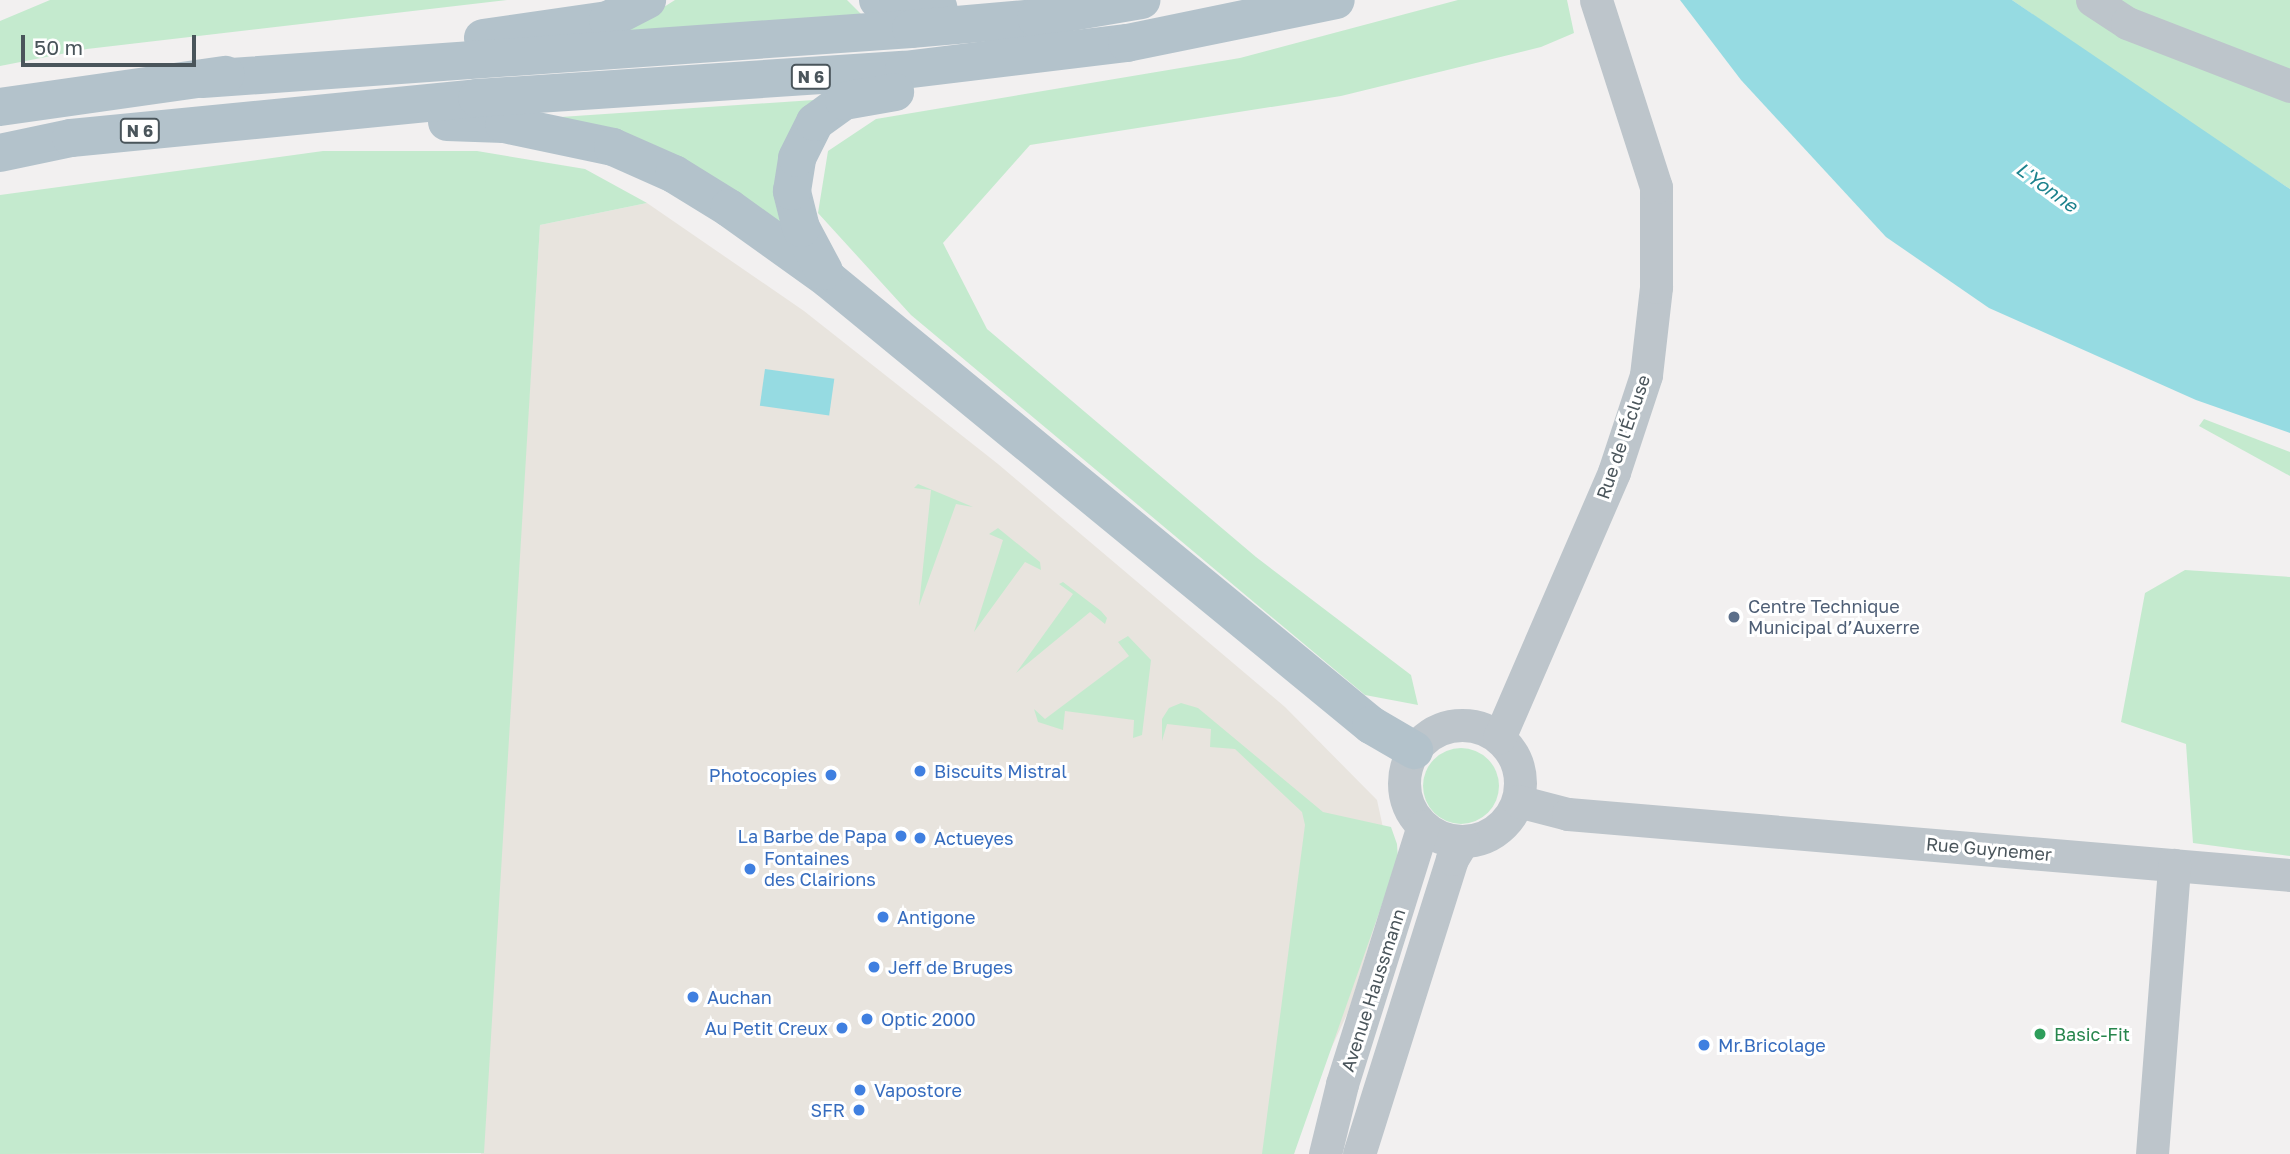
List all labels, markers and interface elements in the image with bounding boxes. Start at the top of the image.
scale bar [24,21,200,65]
text: 50 m [34,34,83,60]
road number: N 6 [790,64,832,90]
road number: N 6 [119,119,161,144]
water label: L'Yonne [2012,157,2082,217]
street label: Rue de l'Écluse [1592,372,1654,502]
place label: Centre Technique Municipal d’Auxerre [1748,596,1920,638]
marker: Centre Technique Municipal d’Auxerre [1726,609,1742,625]
place label: Biscuits Mistral [934,760,1067,782]
marker: Biscuits Mistral [912,763,928,779]
place label: Photocopies [709,764,817,786]
marker: Photocopies [823,767,839,783]
place label: La Barbe de Papa [738,825,887,847]
place label: Actueyes [934,827,1014,849]
marker: La Barbe de Papa [893,828,909,844]
marker: Actueyes [912,830,928,846]
street label: Rue Guynemer [1925,833,2053,865]
place label: Fontaines des Clairions [764,848,876,890]
marker: Fontaines des Clairions [742,861,758,877]
place label: Antigone [897,906,975,928]
street label: Avenue Haussmann [1336,906,1410,1074]
marker: Antigone [875,909,891,925]
place label: Jeff de Bruges [888,956,1013,978]
marker: Jeff de Bruges [866,959,882,975]
place label: Auchan [707,986,772,1008]
marker: Auchan [685,989,701,1005]
place label: Optic 2000 [881,1008,976,1030]
marker: Optic 2000 [859,1011,875,1027]
place label: Au Petit Creux [705,1017,828,1039]
marker: Au Petit Creux [834,1020,850,1036]
place label: Basic-Fit [2054,1023,2130,1045]
marker: Basic-Fit [2032,1026,2048,1042]
place label: Mr.Bricolage [1718,1034,1826,1056]
marker: Mr.Bricolage [1696,1037,1712,1053]
place label: Vapostore [874,1079,962,1101]
marker: Vapostore [852,1082,868,1098]
place label: SFR [811,1099,845,1121]
marker: SFR [851,1102,867,1118]

